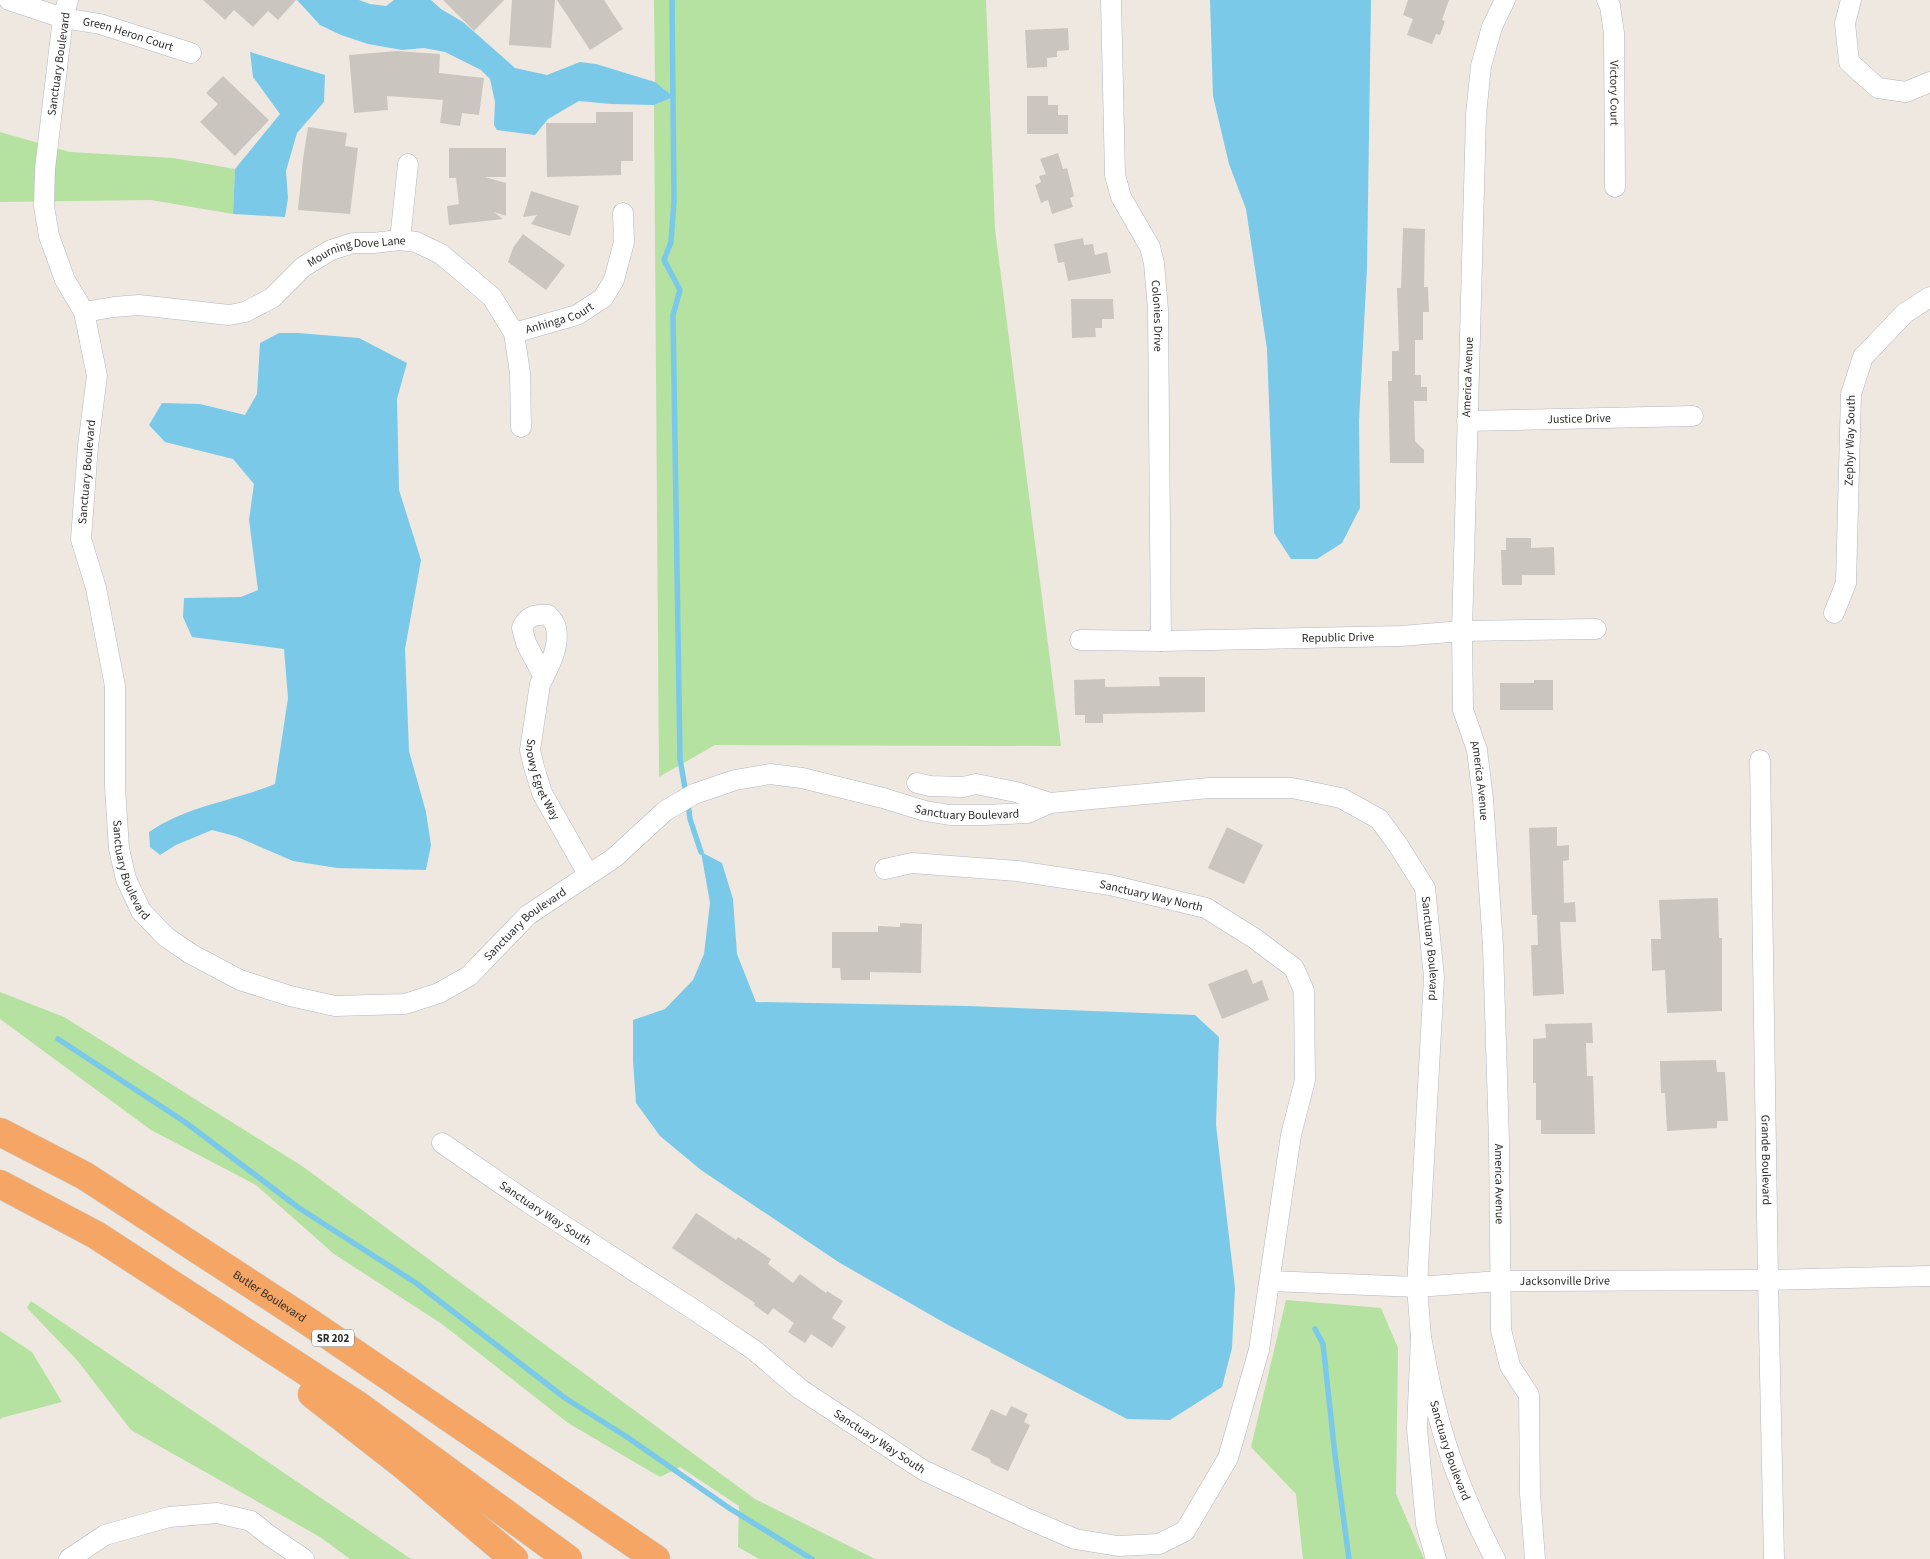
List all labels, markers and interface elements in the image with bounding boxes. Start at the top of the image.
street label: Sanctuary Boulevard [43,11,75,117]
street label: Green Heron Court [82,13,175,55]
street label: Victory Court [1606,60,1623,126]
street label: Mourning Dove Lane [304,232,407,271]
street label: Colonies Drive [1147,279,1167,352]
street label: Anhinga Court [523,298,597,338]
street label: America Avenue [1458,337,1478,417]
street label: Zephyr Way South [1840,395,1859,486]
street label: Justice Drive [1547,409,1611,428]
street label: Sanctuary Boulevard [74,419,100,525]
street label: Republic Drive [1302,628,1374,647]
street label: Snowy Egret Way [521,738,564,823]
street label: America Avenue [1466,738,1493,821]
street label: Sanctuary Boulevard [913,800,1020,824]
street label: Sanctuary Boulevard [109,820,154,924]
street label: Sanctuary Way North [1098,876,1204,916]
street label: Sanctuary Boulevard [480,883,570,964]
street label: Sanctuary Boulevard [1417,895,1443,1001]
street label: Grande Boulevard [1757,1115,1775,1205]
street label: America Avenue [1491,1144,1508,1224]
street label: Sanctuary Way South [496,1177,595,1250]
street label: Butler Boulevard [229,1266,310,1326]
street label: Jacksonville Drive [1519,1272,1610,1289]
road number: SR 202 [312,1330,354,1346]
street label: Sanctuary Boulevard [1426,1398,1475,1503]
street label: Sanctuary Way South [830,1405,929,1478]

